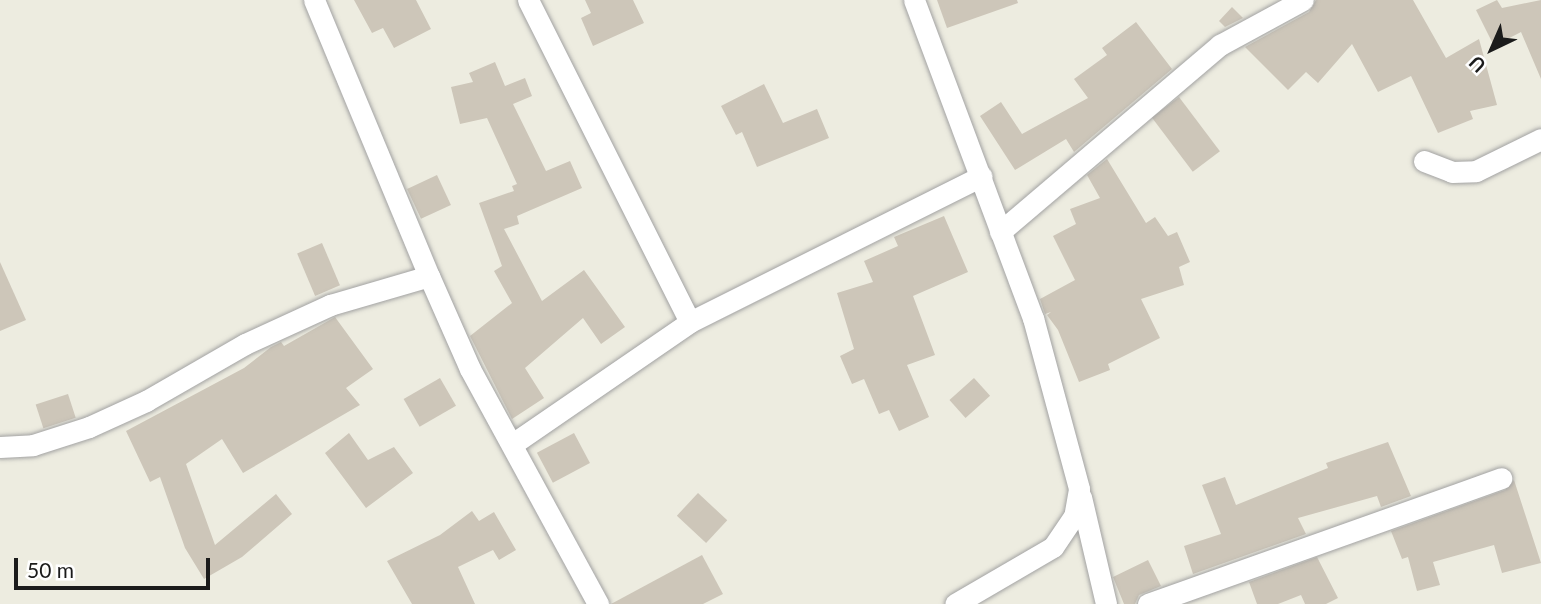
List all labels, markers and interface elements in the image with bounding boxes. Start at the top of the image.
north arrow [1457,14,1527,84]
text: U [1464,51,1490,78]
scale bar [18,544,214,588]
text: 50 m [27,557,74,582]

